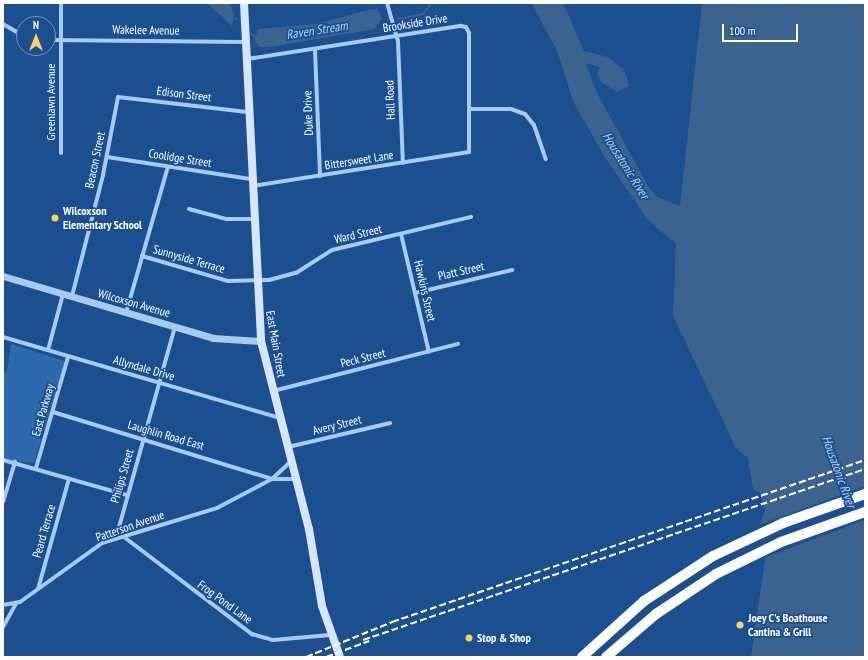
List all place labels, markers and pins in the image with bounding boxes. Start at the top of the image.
place label: Wilcoxson Elementary School [63,204,142,232]
marker: Wilcoxson Elementary School [50,213,60,223]
place label: Joey C's Boathouse Cantina & Grill [748,611,828,639]
marker: Joey C's Boathouse Cantina & Grill [735,620,745,630]
place label: Stop & Shop [477,631,531,645]
marker: Stop & Shop [464,633,474,643]

